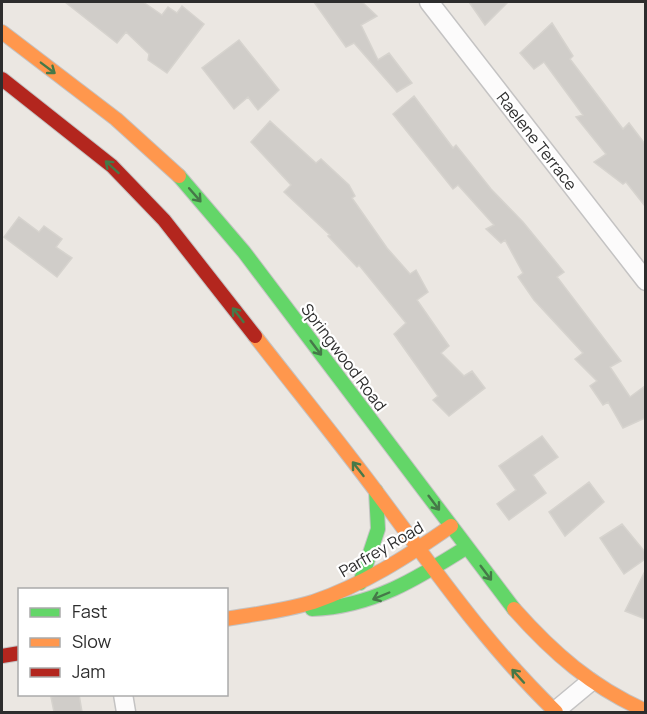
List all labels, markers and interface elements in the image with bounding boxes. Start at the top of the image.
one-way arrow [40,61,56,74]
street label: Raelene Terrace [492,87,582,195]
one-way arrow [105,159,120,174]
one-way arrow [188,187,202,202]
street label: Springwood Road [296,299,392,415]
one-way arrow [232,307,245,323]
one-way arrow [310,339,323,355]
one-way arrow [352,461,365,477]
one-way arrow [428,495,440,511]
street label: Parfrey Road [335,516,427,582]
one-way arrow [480,565,493,581]
legend [18,588,228,696]
one-way arrow [373,590,391,602]
text: Fast [72,599,107,623]
text: Slow [72,629,112,653]
text: Jam [72,659,106,683]
one-way arrow [511,668,525,683]

